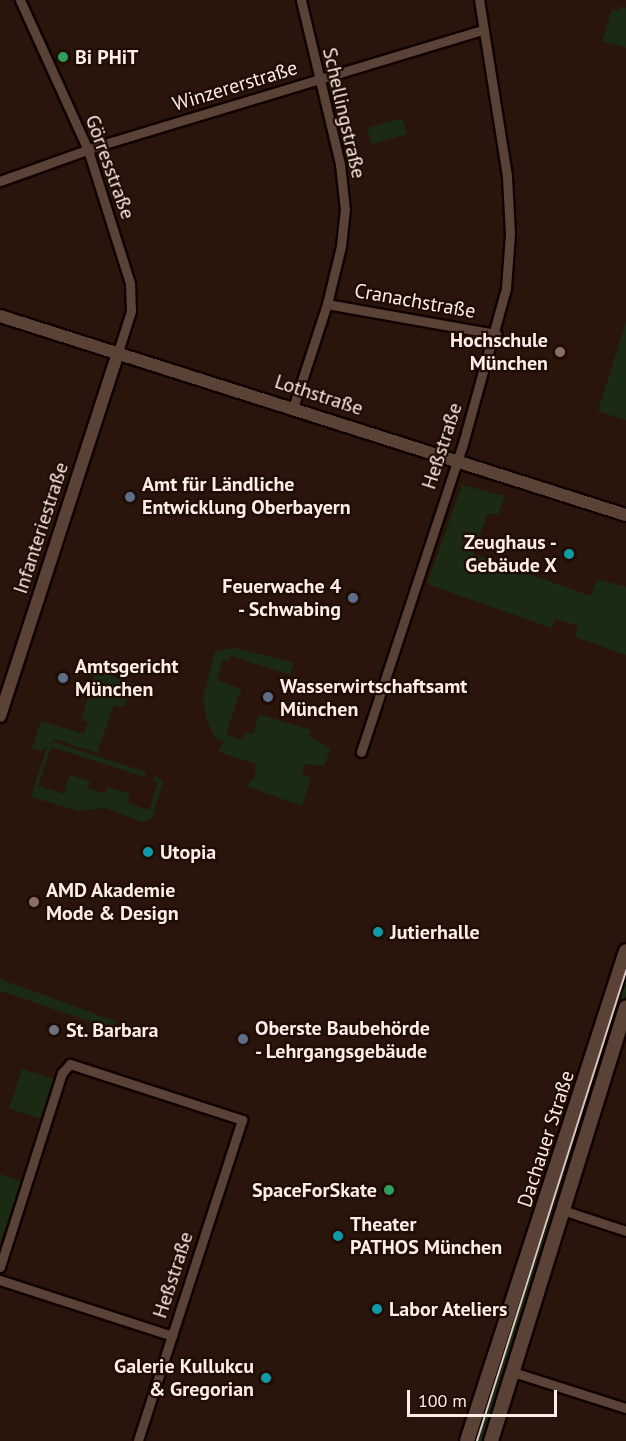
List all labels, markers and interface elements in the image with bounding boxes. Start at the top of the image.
place label: Bi PHiT [75,45,138,69]
street label: Schellingstraße [317,45,371,181]
marker: Bi PHiT [56,50,70,64]
street label: Winzererstraße [170,56,300,116]
street label: Görresstraße [80,112,140,222]
street label: Cranachstraße [353,279,477,323]
place label: Hochschule München [450,328,548,375]
marker: Hochschule München [553,345,567,359]
street label: Lothstraße [272,369,366,421]
street label: Heßstraße [417,400,467,492]
street label: Infanteriestraße [8,459,74,597]
place label: Amt für Ländliche Entwicklung Oberbayern [142,473,351,520]
marker: Amt für Ländliche Entwicklung Oberbayern [123,490,137,504]
place label: Zeughaus - Gebäude X [463,530,557,577]
marker: Zeughaus - Gebäude X [562,547,576,561]
place label: Feuerwache 4 - Schwabing [222,574,341,621]
marker: Feuerwache 4 - Schwabing [346,591,360,605]
place label: Amtsgericht München [75,654,178,701]
marker: Amtsgericht München [56,671,70,685]
place label: Wasserwirtschaftsamt München [280,674,467,721]
marker: Wasserwirtschaftsamt München [261,690,275,704]
place label: Utopia [160,840,216,864]
marker: Utopia [141,845,155,859]
place label: AMD Akademie Mode & Design [46,879,179,926]
marker: AMD Akademie Mode & Design [27,895,41,909]
place label: Jutierhalle [390,920,480,944]
marker: Jutierhalle [371,925,385,939]
place label: Oberste Baubehörde - Lehrgangsgebäude [255,1016,430,1063]
place label: St. Barbara [66,1018,160,1042]
marker: St. Barbara [47,1023,61,1037]
marker: Oberste Baubehörde - Lehrgangsgebäude [236,1032,250,1046]
street label: Dachauer Straße [513,1068,579,1210]
place label: SpaceForSkate [252,1178,377,1202]
marker: SpaceForSkate [382,1183,396,1197]
place label: Theater PATHOS München [350,1212,502,1259]
street label: Heßstraße [148,1229,198,1321]
marker: Theater PATHOS München [331,1229,345,1243]
place label: Labor Ateliers [389,1297,508,1321]
marker: Labor Ateliers [370,1302,384,1316]
place label: Galerie Kullukcu & Gregorian [114,1354,254,1401]
marker: Galerie Kullukcu & Gregorian [259,1371,273,1385]
scale bar [410,1378,560,1416]
text: 100 m [418,1389,467,1412]

